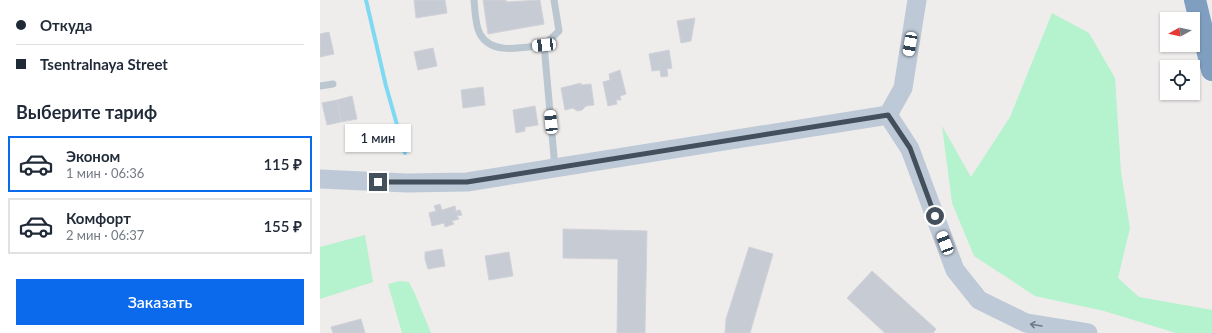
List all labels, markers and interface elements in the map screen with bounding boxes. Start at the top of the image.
north arrow [1160,12,1200,52]
map controls [1160,12,1200,100]
text: Откуда [40,16,92,34]
car [902,31,918,57]
car [531,38,557,52]
text: Tsentralnaya Street [40,55,168,73]
button: locate [1160,60,1200,100]
text: Выберите тариф [16,101,157,123]
car [544,109,558,135]
callout: 1 мин [345,124,411,152]
text: 1 мин [361,130,395,146]
icon: car [18,146,54,182]
text: Эконом [66,147,120,165]
text: 115 ₽ [263,155,302,173]
text: 1 мин · 06:36 [66,165,144,181]
route end [369,173,387,191]
route start [926,207,944,225]
icon: car [18,208,54,244]
text: Комфорт [66,209,131,227]
text: 155 ₽ [263,217,302,235]
text: 2 мин · 06:37 [66,227,144,243]
car [935,230,955,256]
button: Заказать [16,279,304,325]
one-way arrow [1030,320,1043,328]

